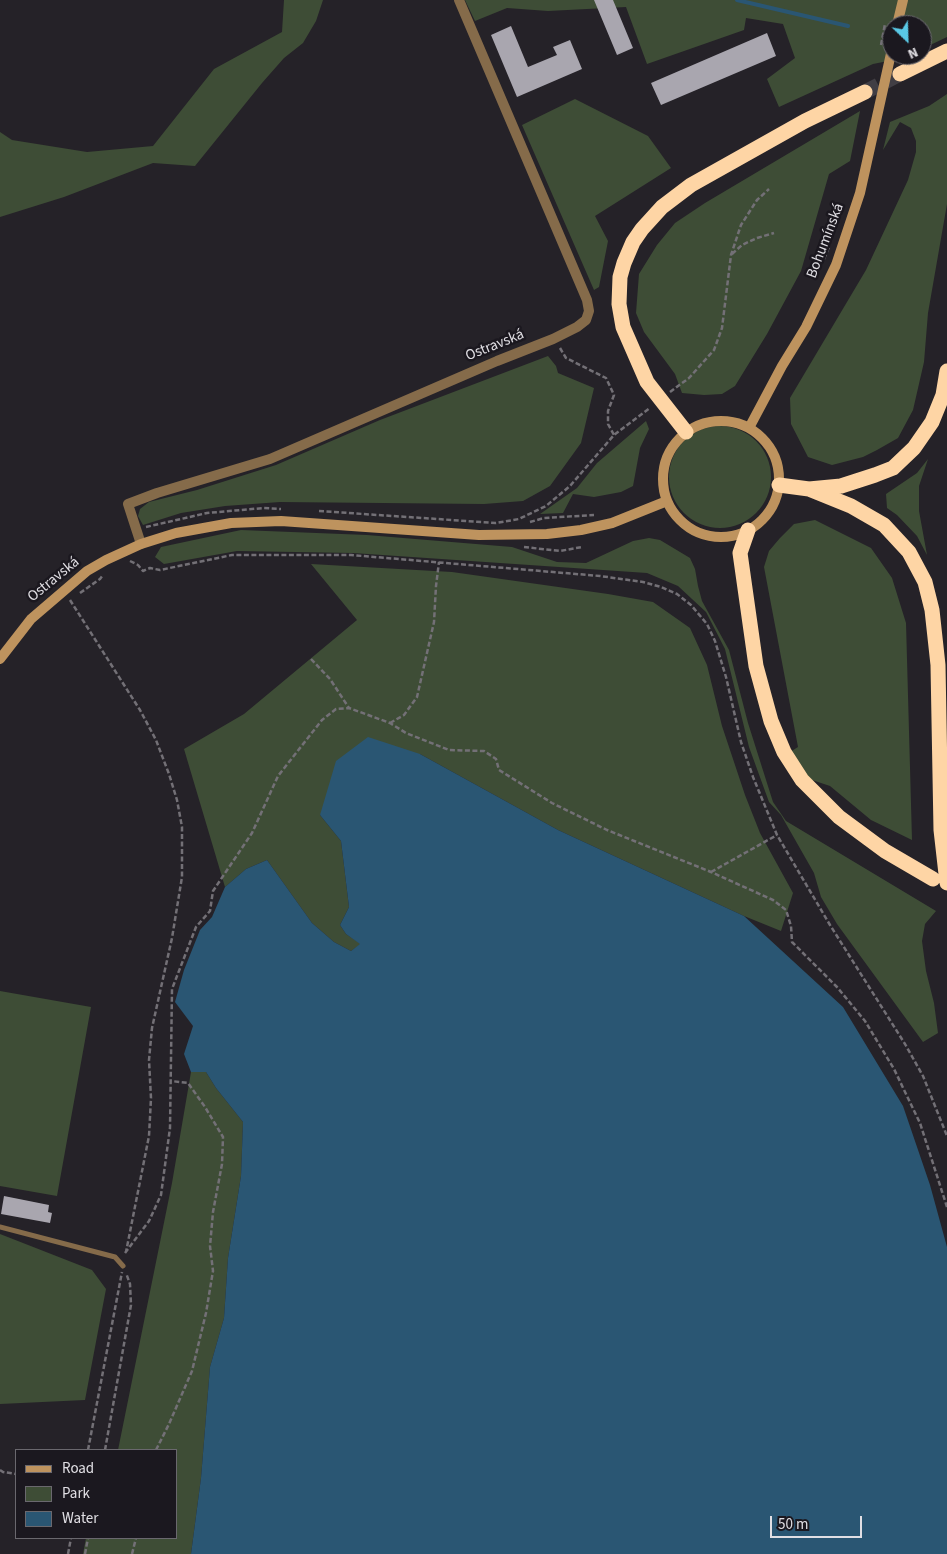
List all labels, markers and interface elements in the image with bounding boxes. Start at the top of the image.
north arrow [882,15,932,65]
text: N [904,42,921,64]
street label: Bohumínská [803,201,849,281]
street label: Ostravská [463,326,527,366]
street label: Ostravská [24,554,84,606]
legend [15,1449,178,1539]
text: Road [62,1458,94,1479]
text: Park [62,1483,90,1504]
scale bar [772,1506,864,1538]
text: Water [62,1508,98,1529]
text: 50 m [778,1514,808,1535]

